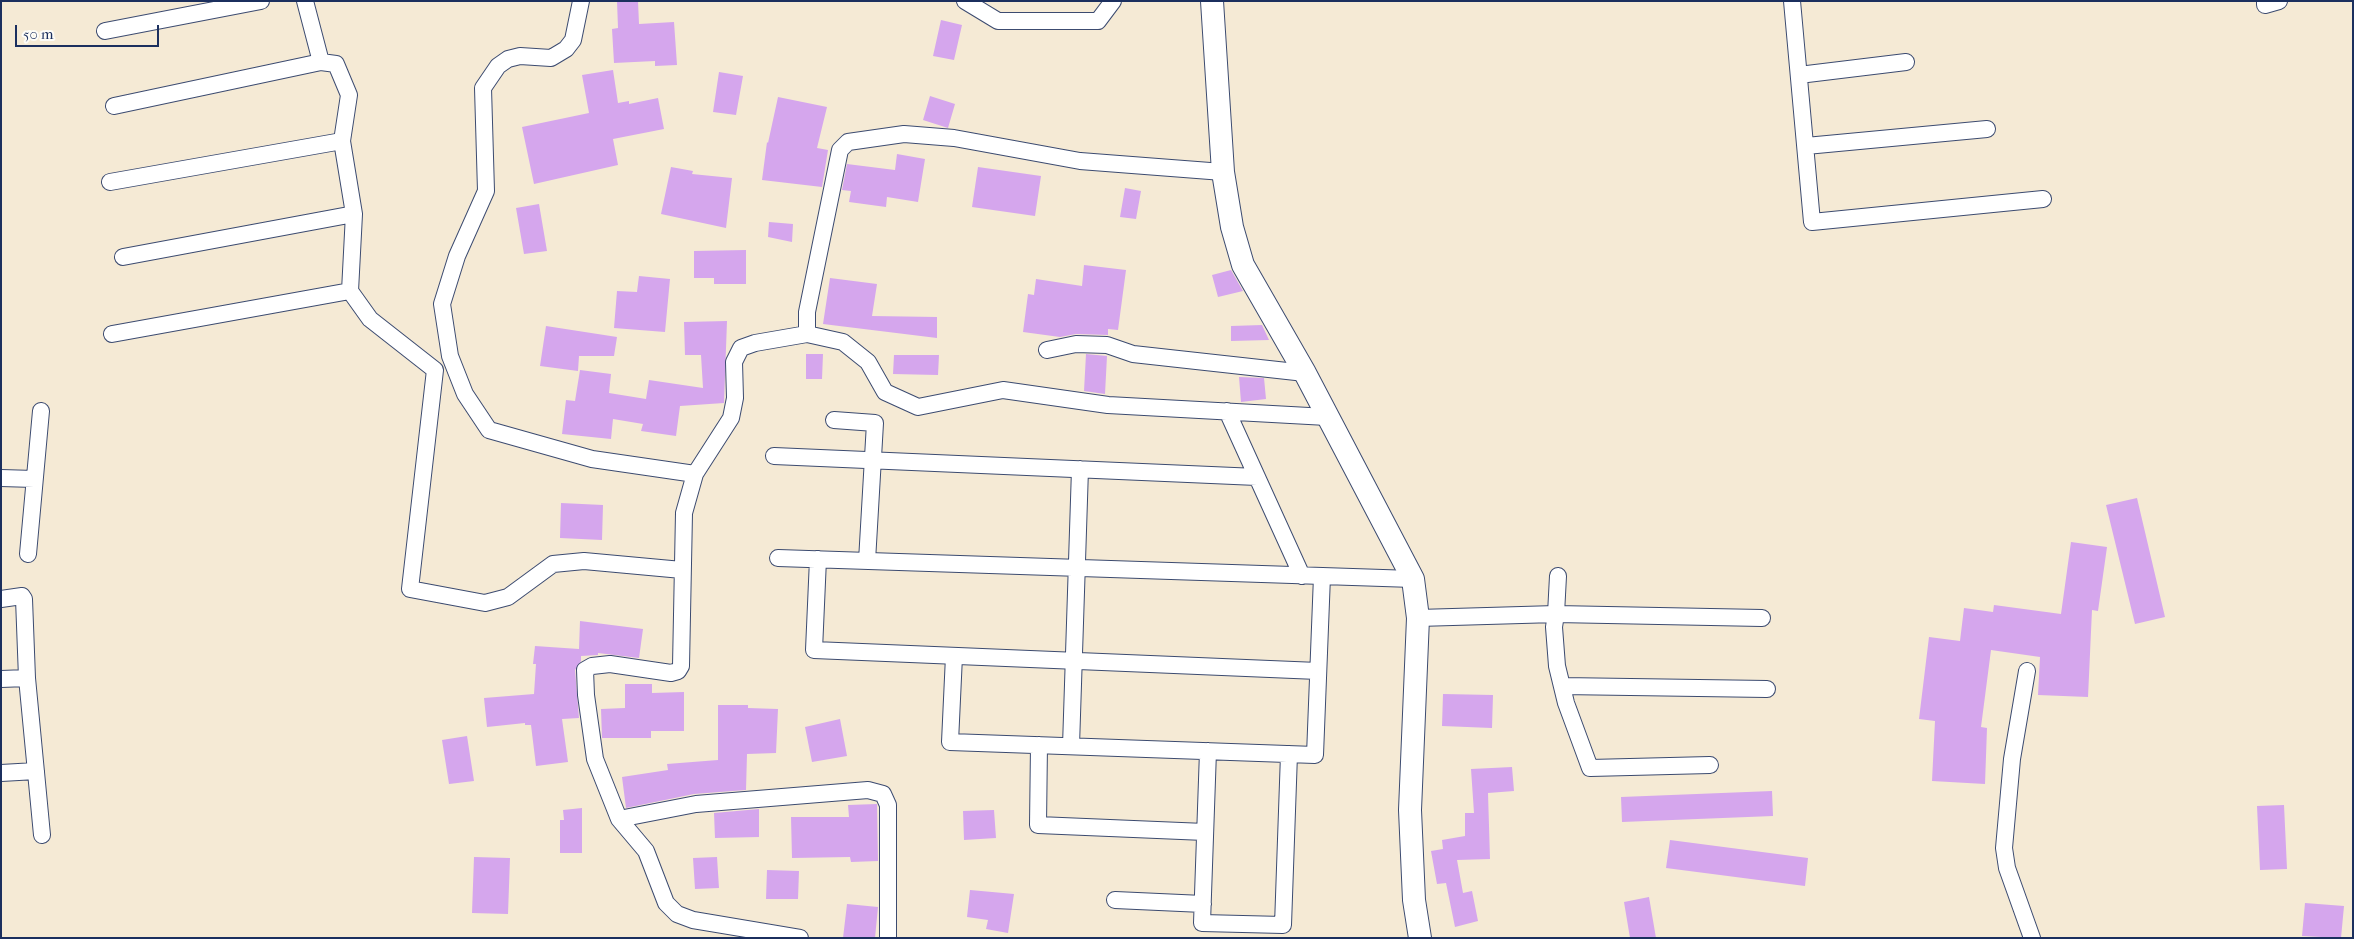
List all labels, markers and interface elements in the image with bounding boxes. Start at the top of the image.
scale bar [18,15,161,47]
text: 50 m [23,25,53,43]

